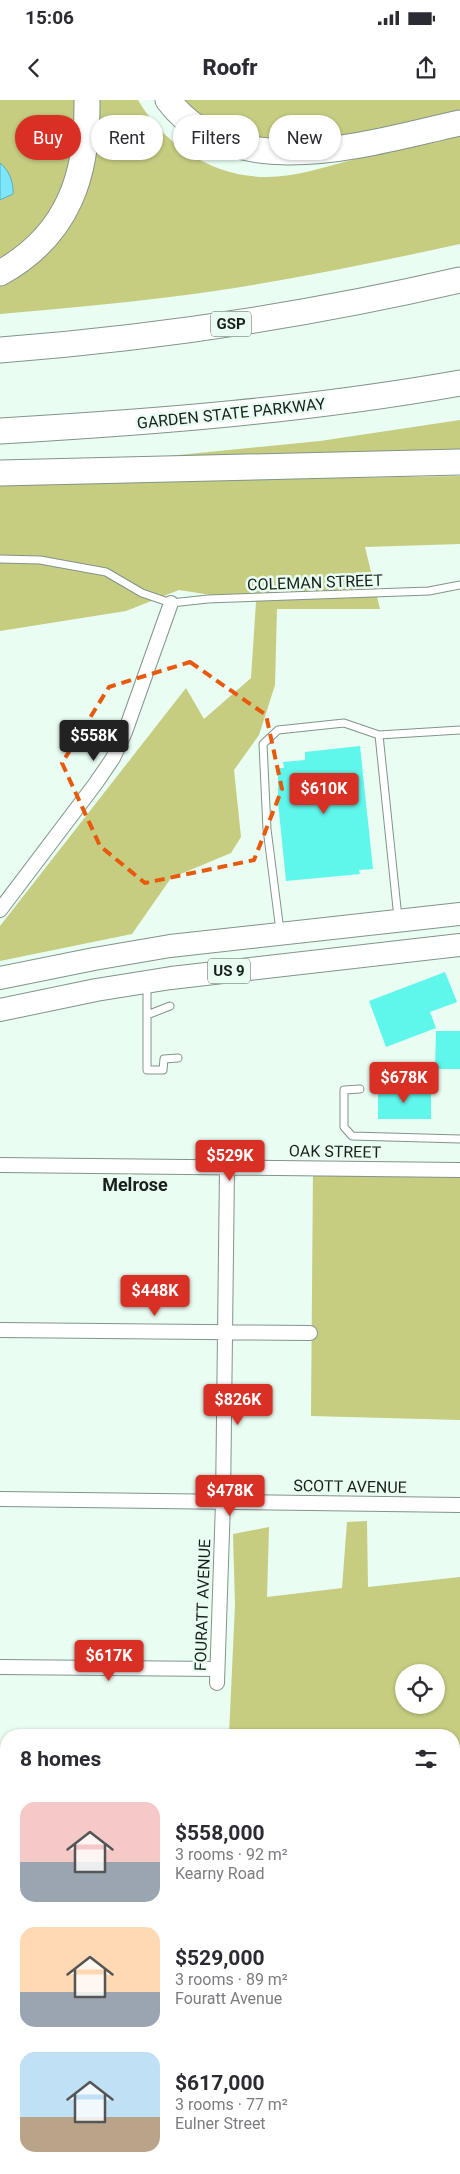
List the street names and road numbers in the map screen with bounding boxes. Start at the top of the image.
road number: GSP [211,312,251,336]
street label: GARDEN STATE PARKWAY [136,394,326,433]
street label: COLEMAN STREET [247,571,384,594]
road number: US 9 [208,958,250,984]
street label: OAK STREET [289,1141,382,1162]
street label: SCOTT AVENUE [293,1476,407,1497]
street label: FOURATT AVENUE [191,1539,214,1671]

